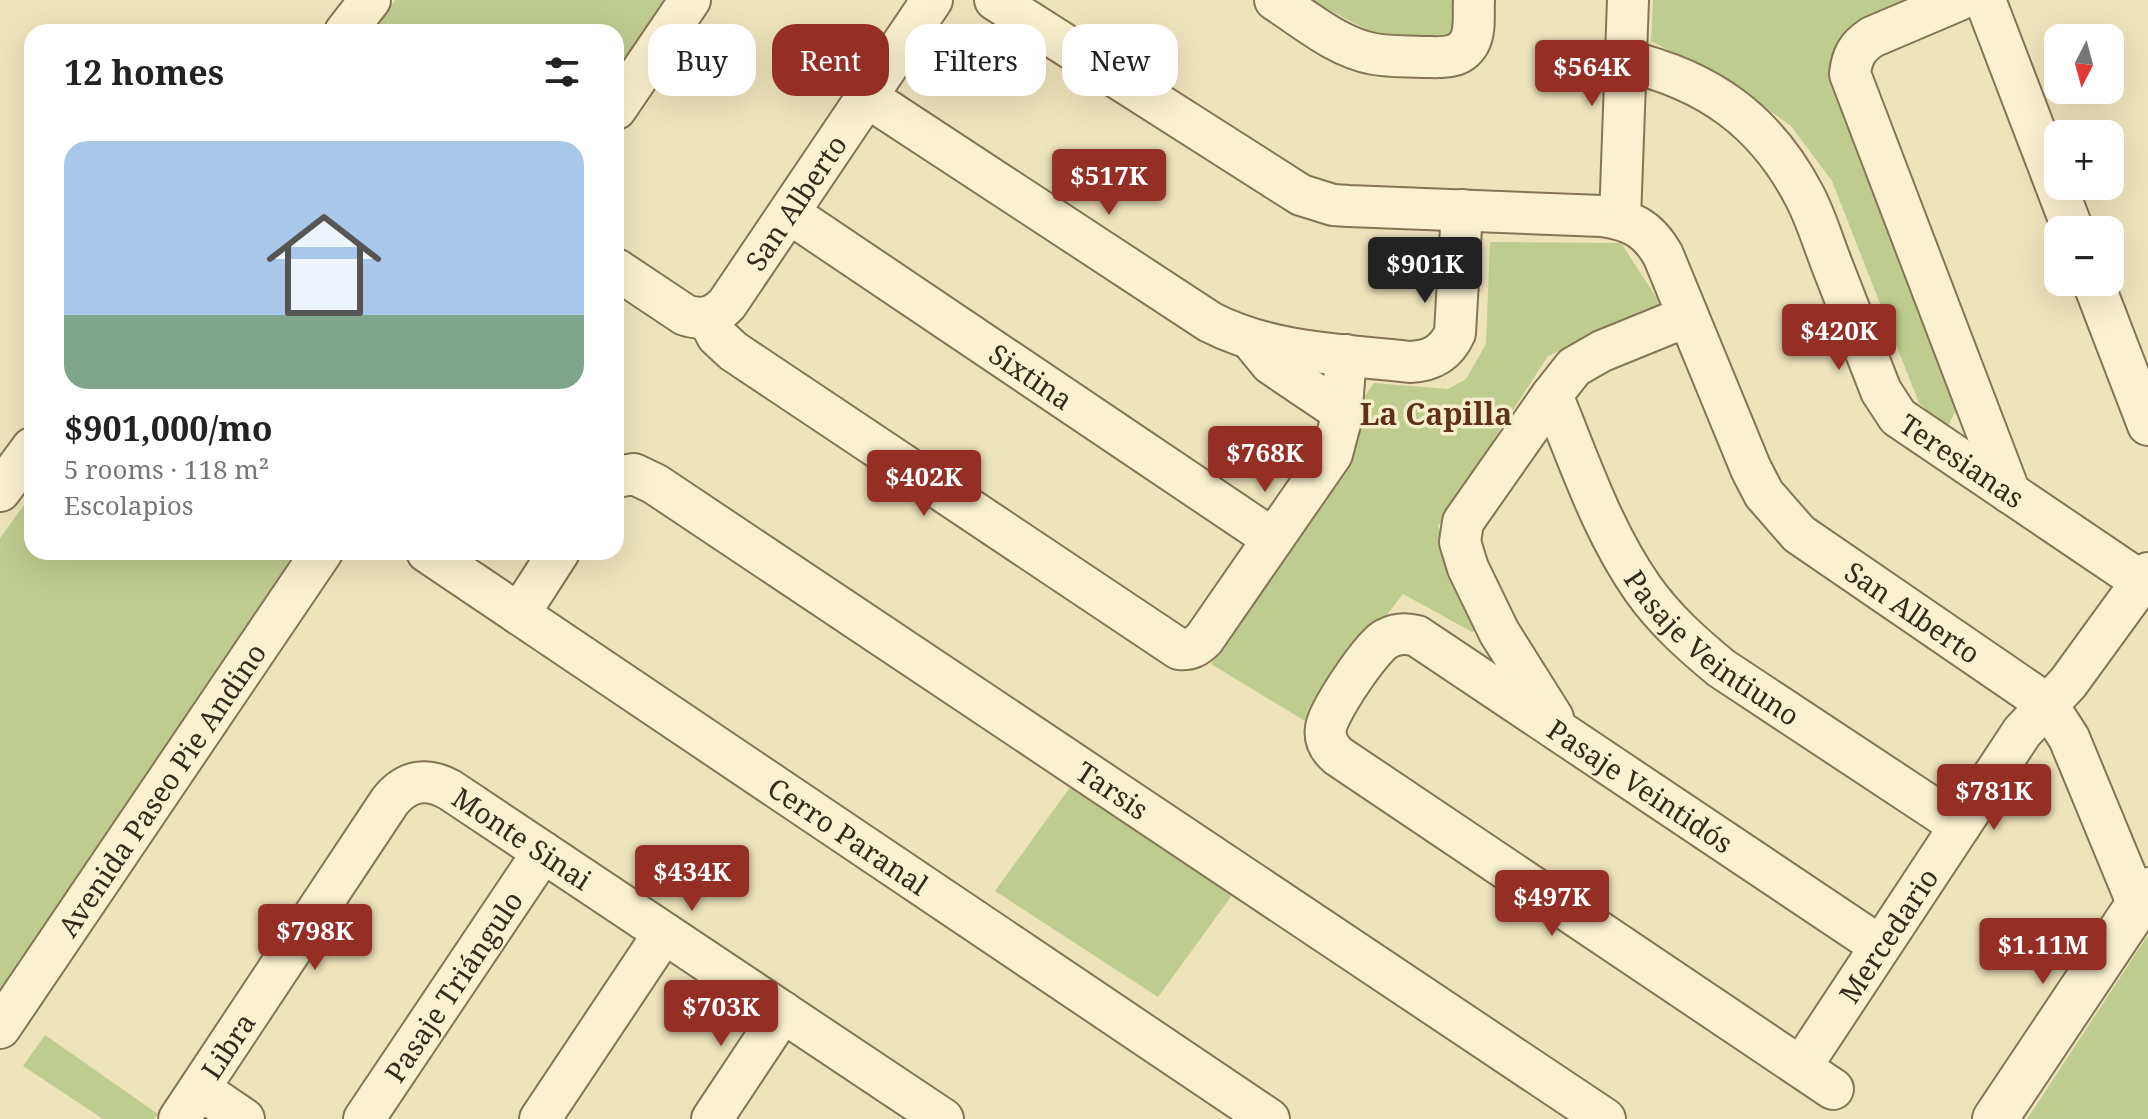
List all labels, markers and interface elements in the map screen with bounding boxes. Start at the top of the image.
chip: Buy [648,24,756,96]
chip: Rent [772,24,889,96]
chip: Filters [905,24,1046,96]
chip: New [1062,24,1178,96]
north arrow [2044,24,2124,104]
map controls [2044,24,2124,296]
pin: $564K [1536,40,1648,108]
text: $564K [1553,48,1631,84]
text: 12 homes [64,49,224,95]
icon: filters [540,50,584,94]
button: + [2044,120,2124,200]
street label: San Alberto [736,127,855,278]
pin: $517K [1053,149,1165,217]
text: $517K [1070,157,1148,193]
icon: home [252,193,396,337]
button: − [2044,216,2124,296]
pin: $901K [1369,237,1481,305]
text: $901K [1386,245,1464,281]
pin: $420K [1783,304,1895,372]
text: $420K [1800,312,1878,348]
street label: Sixtina [982,334,1080,418]
district label: La Capilla [1360,393,1512,434]
text: $901,000/mo [64,405,273,451]
street label: Teresianas [1893,405,2032,516]
pin: $768K [1209,426,1321,494]
text: $768K [1226,434,1304,470]
pin: $402K [868,450,980,518]
text: 5 rooms · 118 m² [64,451,269,487]
text: $402K [885,458,963,494]
text: Escolapios [64,487,193,523]
street label: San Alberto [1838,552,1988,672]
street label: Pasaje Veintiuno [1616,562,1807,734]
street label: Avenida Paseo Pie Andino [49,635,274,944]
street label: Pasaje Veintidós [1540,710,1741,862]
street label: Tarsis [1069,752,1156,828]
pin: $781K [1938,764,2050,832]
street label: Cerro Paranal [761,768,936,904]
text: $781K [1955,772,2033,808]
street label: Monte Sinai [445,778,599,898]
pin: $434K [636,845,748,913]
text: $434K [653,853,731,889]
street label: Mercedario [1830,860,1946,1010]
pin: $497K [1496,870,1608,938]
text: $497K [1513,878,1591,914]
street label: Pasaje Triángulo [375,883,531,1089]
pin: $798K [259,904,371,972]
text: $798K [276,912,354,948]
pin: $1.11M [1978,918,2108,986]
text: $1.11M [1997,926,2089,962]
pin: $703K [665,980,777,1048]
text: $703K [682,988,760,1024]
street label: Libra [192,1005,263,1086]

